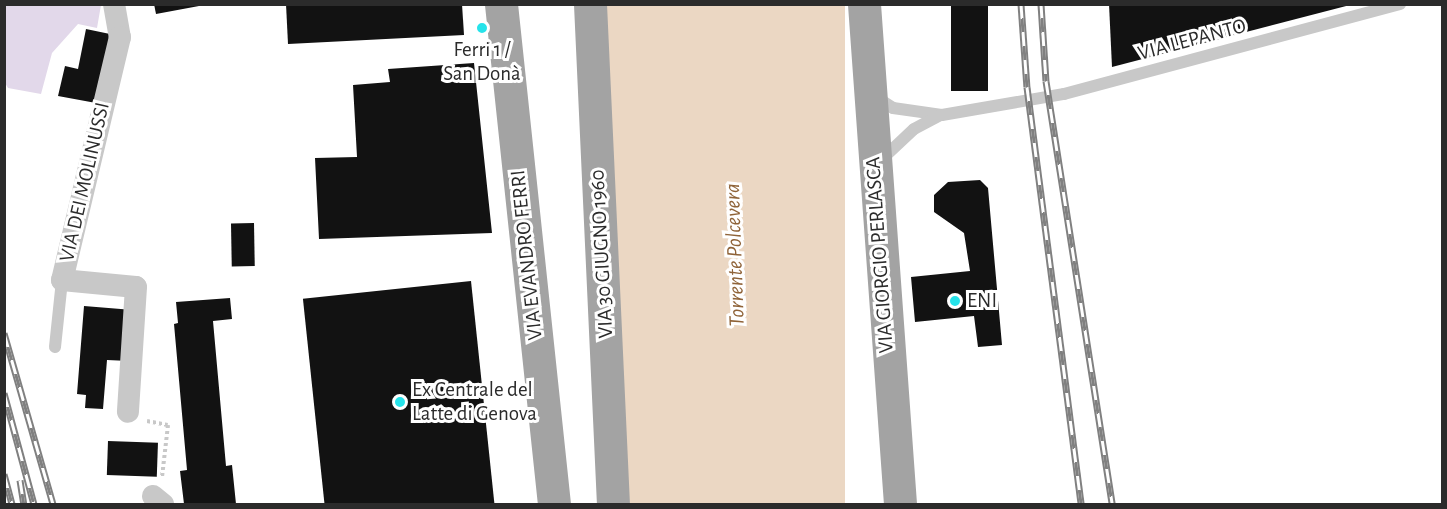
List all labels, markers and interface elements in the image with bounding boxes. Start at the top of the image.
street label: VIA LEPANTO [1135,13,1249,67]
marker: Ferri 1 / San Donà [475,21,489,35]
place label: Ferri 1 / San Donà [443,37,521,87]
street label: VIA DEI MOLINUSSI [54,100,116,264]
street label: VIA GIORGIO PERLASCA [861,156,899,354]
street label: VIA EVANDRO FERRI [506,169,548,341]
street label: VIA 30 GIUGNO 1960 [585,169,619,339]
water label: Torrente Polcevera [719,183,751,327]
place label: ENI [967,288,997,314]
marker: ENI [948,294,962,308]
place label: Ex Centrale del Latte di Genova [412,377,537,427]
marker: Ex Centrale del Latte di Genova [393,395,407,409]

